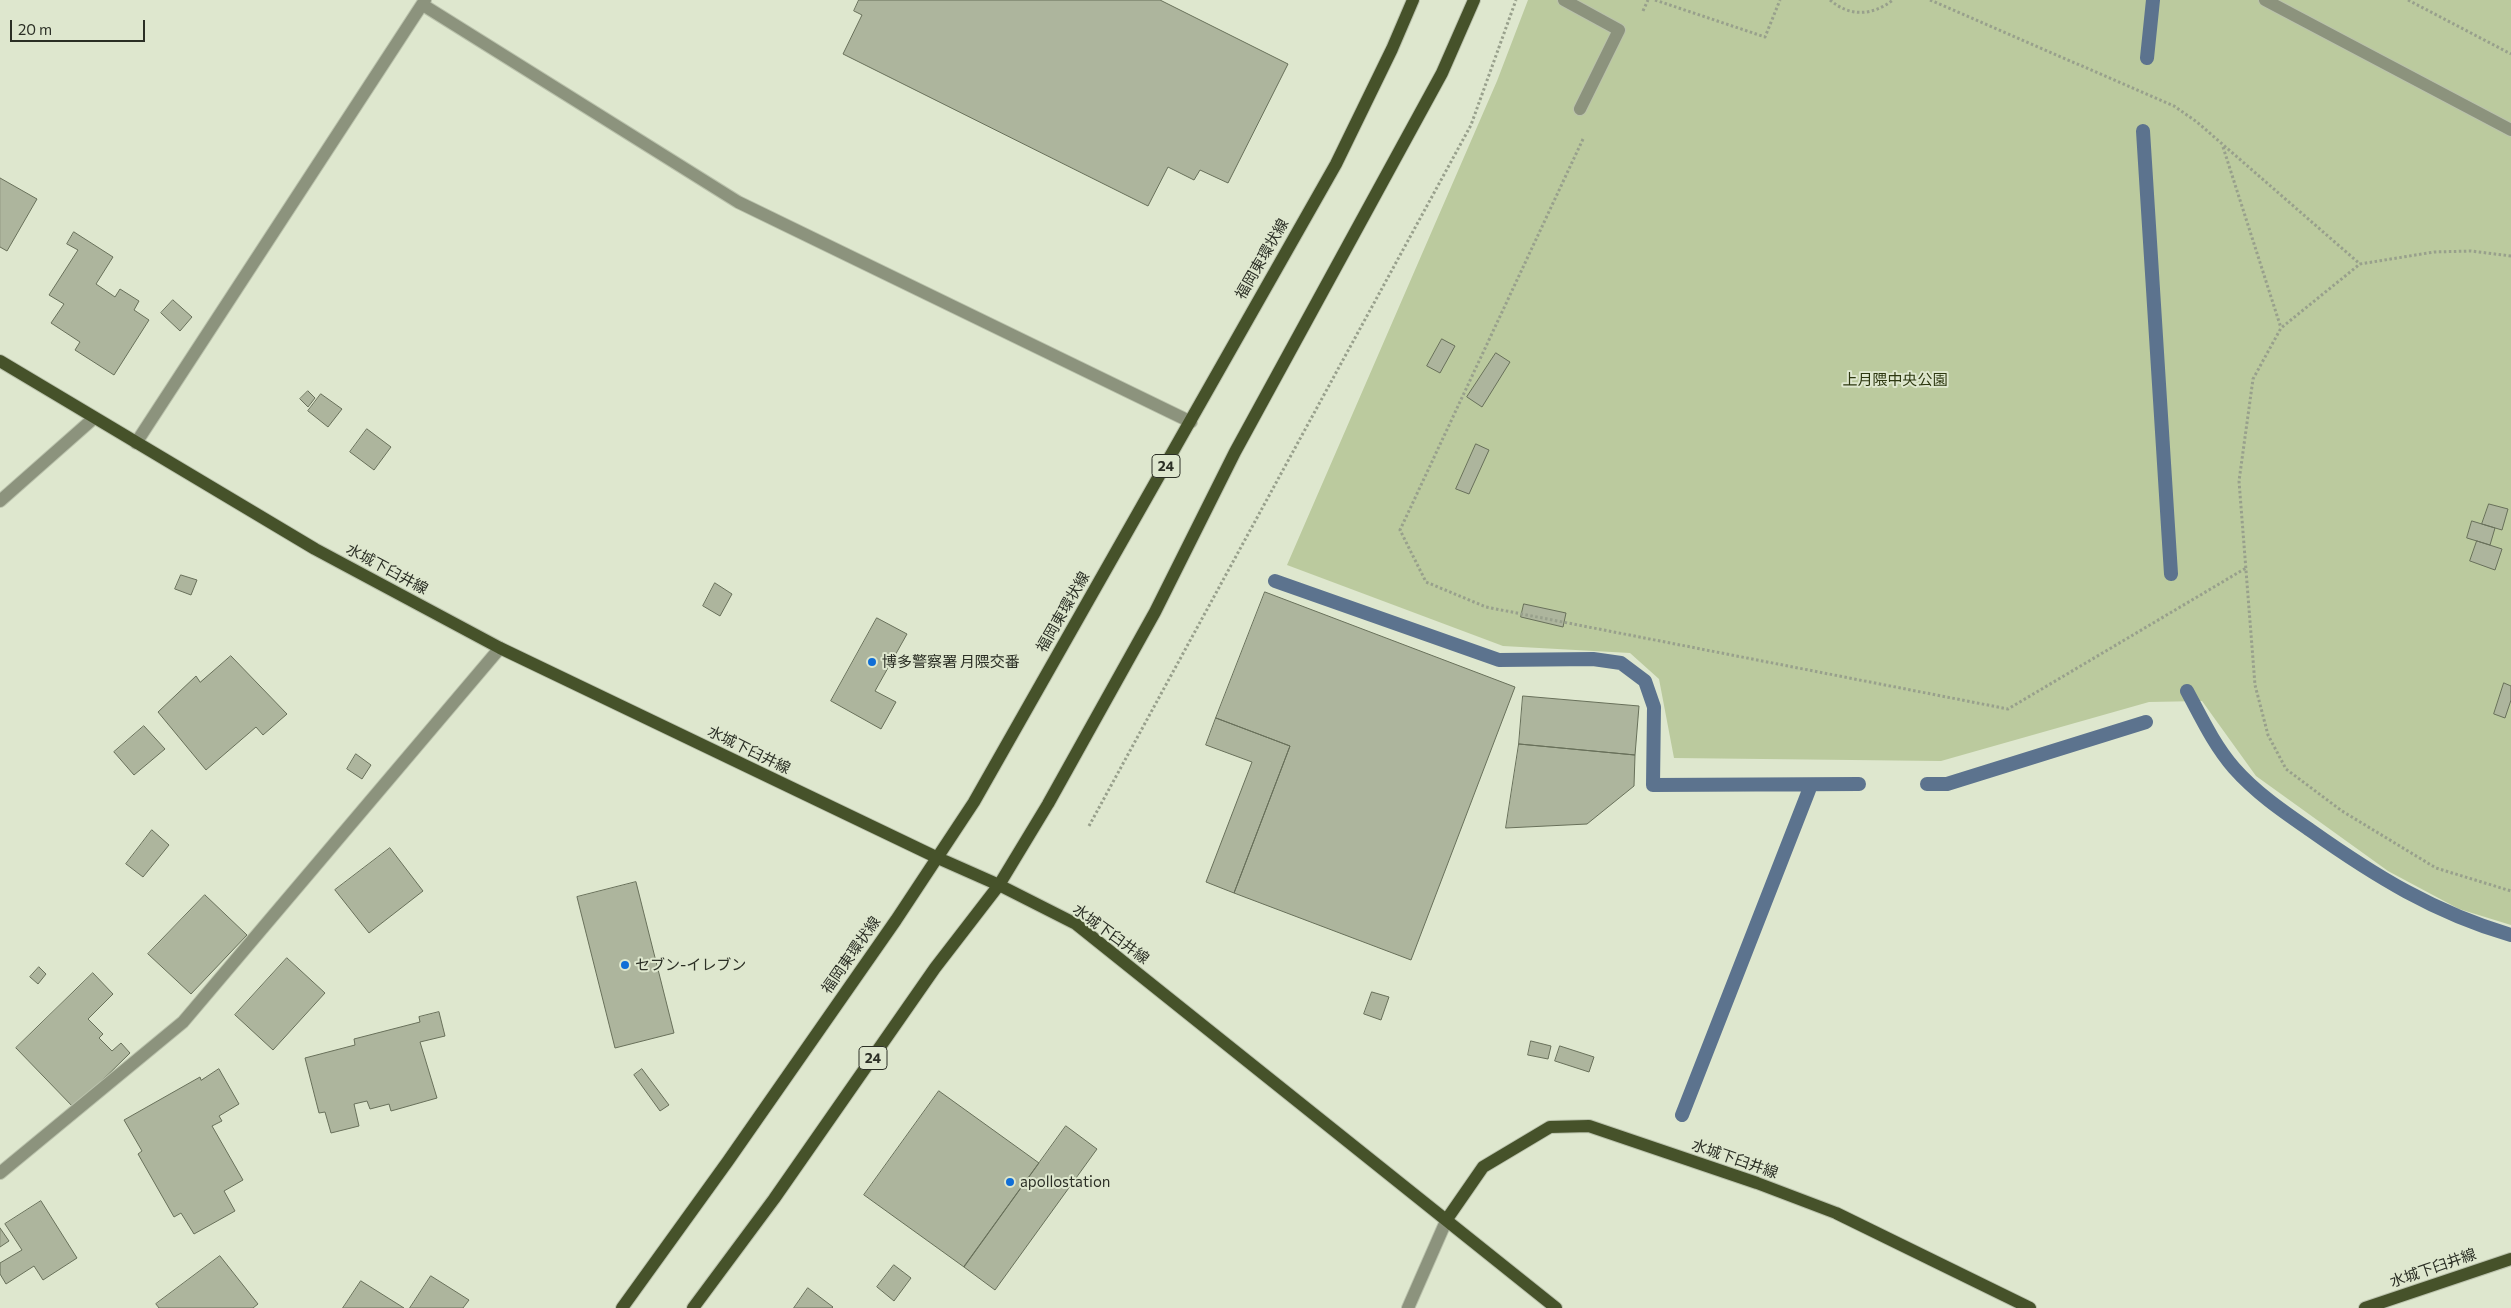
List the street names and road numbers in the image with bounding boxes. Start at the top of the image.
street label: 福岡東環状線 [1232,216,1292,302]
road number: 24 [1152,454,1180,478]
street label: 水城下臼井線 [343,540,431,598]
street label: 福岡東環状線 [1033,569,1093,655]
street label: 水城下臼井線 [705,722,793,778]
street label: 水城下臼井線 [1069,900,1153,968]
street label: 福岡東環状線 [818,913,884,997]
road number: 24 [859,1046,887,1070]
street label: 水城下臼井線 [1690,1136,1780,1182]
street label: 水城下臼井線 [2388,1245,2478,1291]

